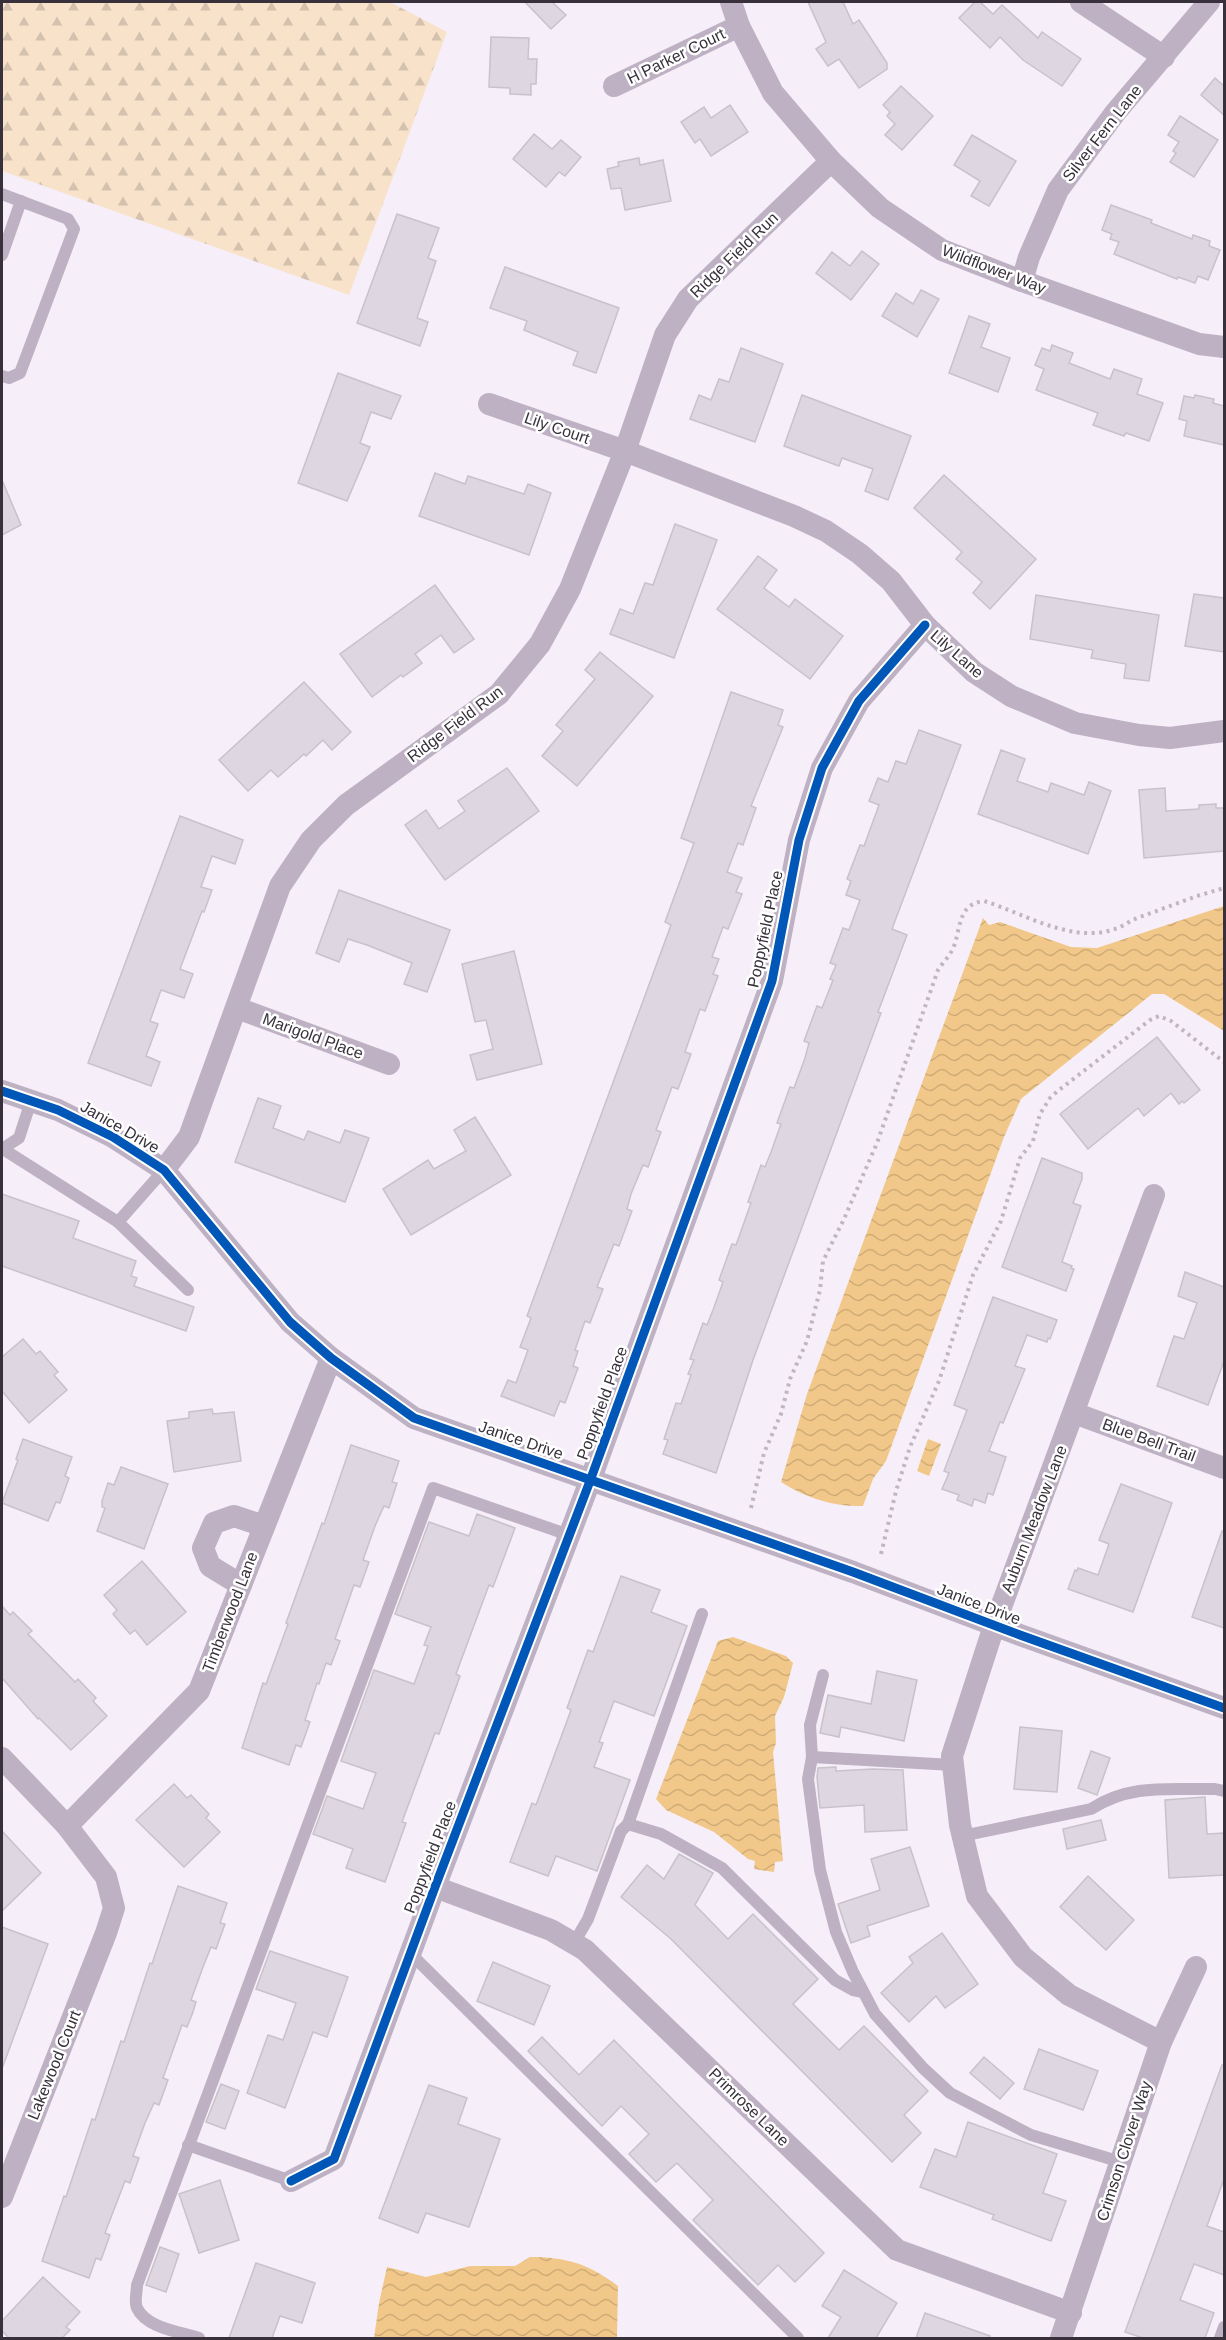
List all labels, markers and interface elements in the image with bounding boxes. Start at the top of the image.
street label: H Parker Court [624,25,728,87]
street label: Silver Fern Lane [1059,81,1145,184]
street label: Ridge Field Run [687,209,781,301]
street label: Wildflower Way [940,241,1048,297]
street label: Lily Court [522,409,592,447]
street label: Lily Lane [927,627,987,681]
street label: Ridge Field Run [404,683,506,765]
street label: Poppyfield Place [744,869,786,989]
street label: Marigold Place [260,1010,366,1062]
street label: Janice Drive [78,1098,162,1156]
street label: Poppyfield Place [574,1344,630,1462]
street label: Blue Bell Trail [1100,1415,1198,1465]
street label: Janice Drive [477,1418,565,1462]
street label: Auburn Meadow Lane [998,1443,1070,1595]
street label: Timberwood Lane [199,1549,261,1675]
street label: Janice Drive [935,1580,1023,1628]
street label: Poppyfield Place [401,1798,459,1916]
street label: Lakewood Court [24,2007,84,2122]
street label: Primrose Lane [706,2065,792,2149]
street label: Crimson Clover Way [1093,2079,1155,2223]

